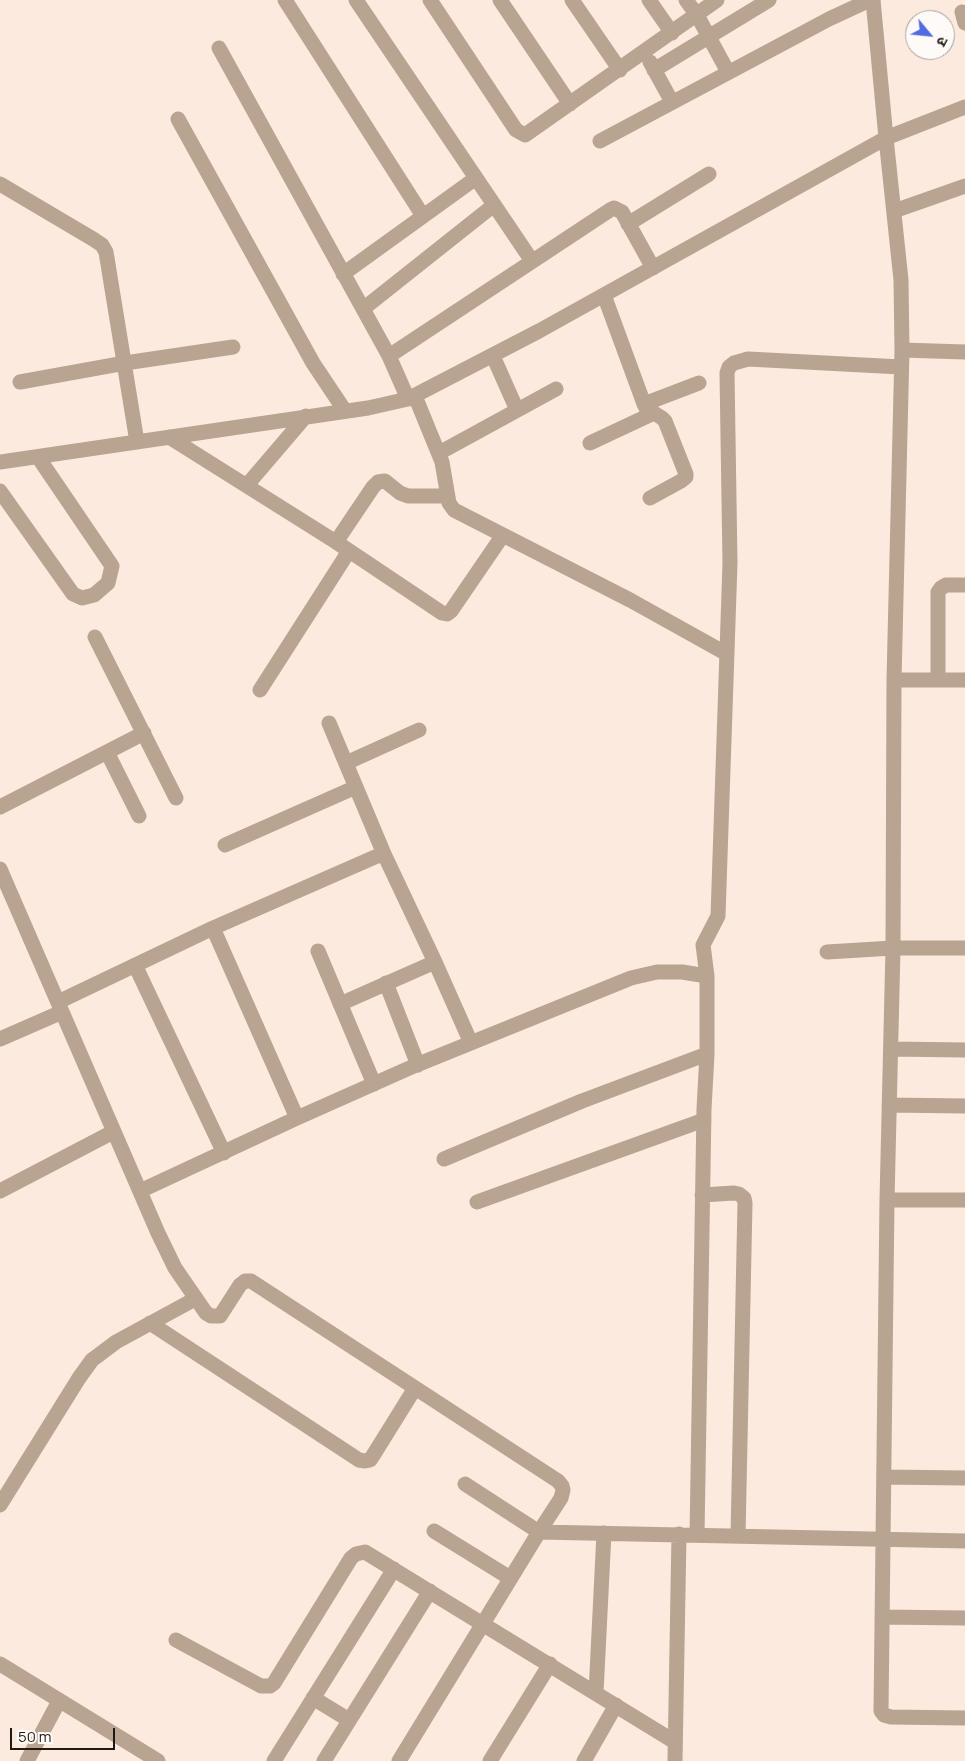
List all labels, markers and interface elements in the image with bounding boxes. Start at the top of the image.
north arrow [905,10,955,60]
text: उ [932,34,953,50]
scale bar [12,1718,118,1750]
text: 50 m [18,1726,52,1747]

